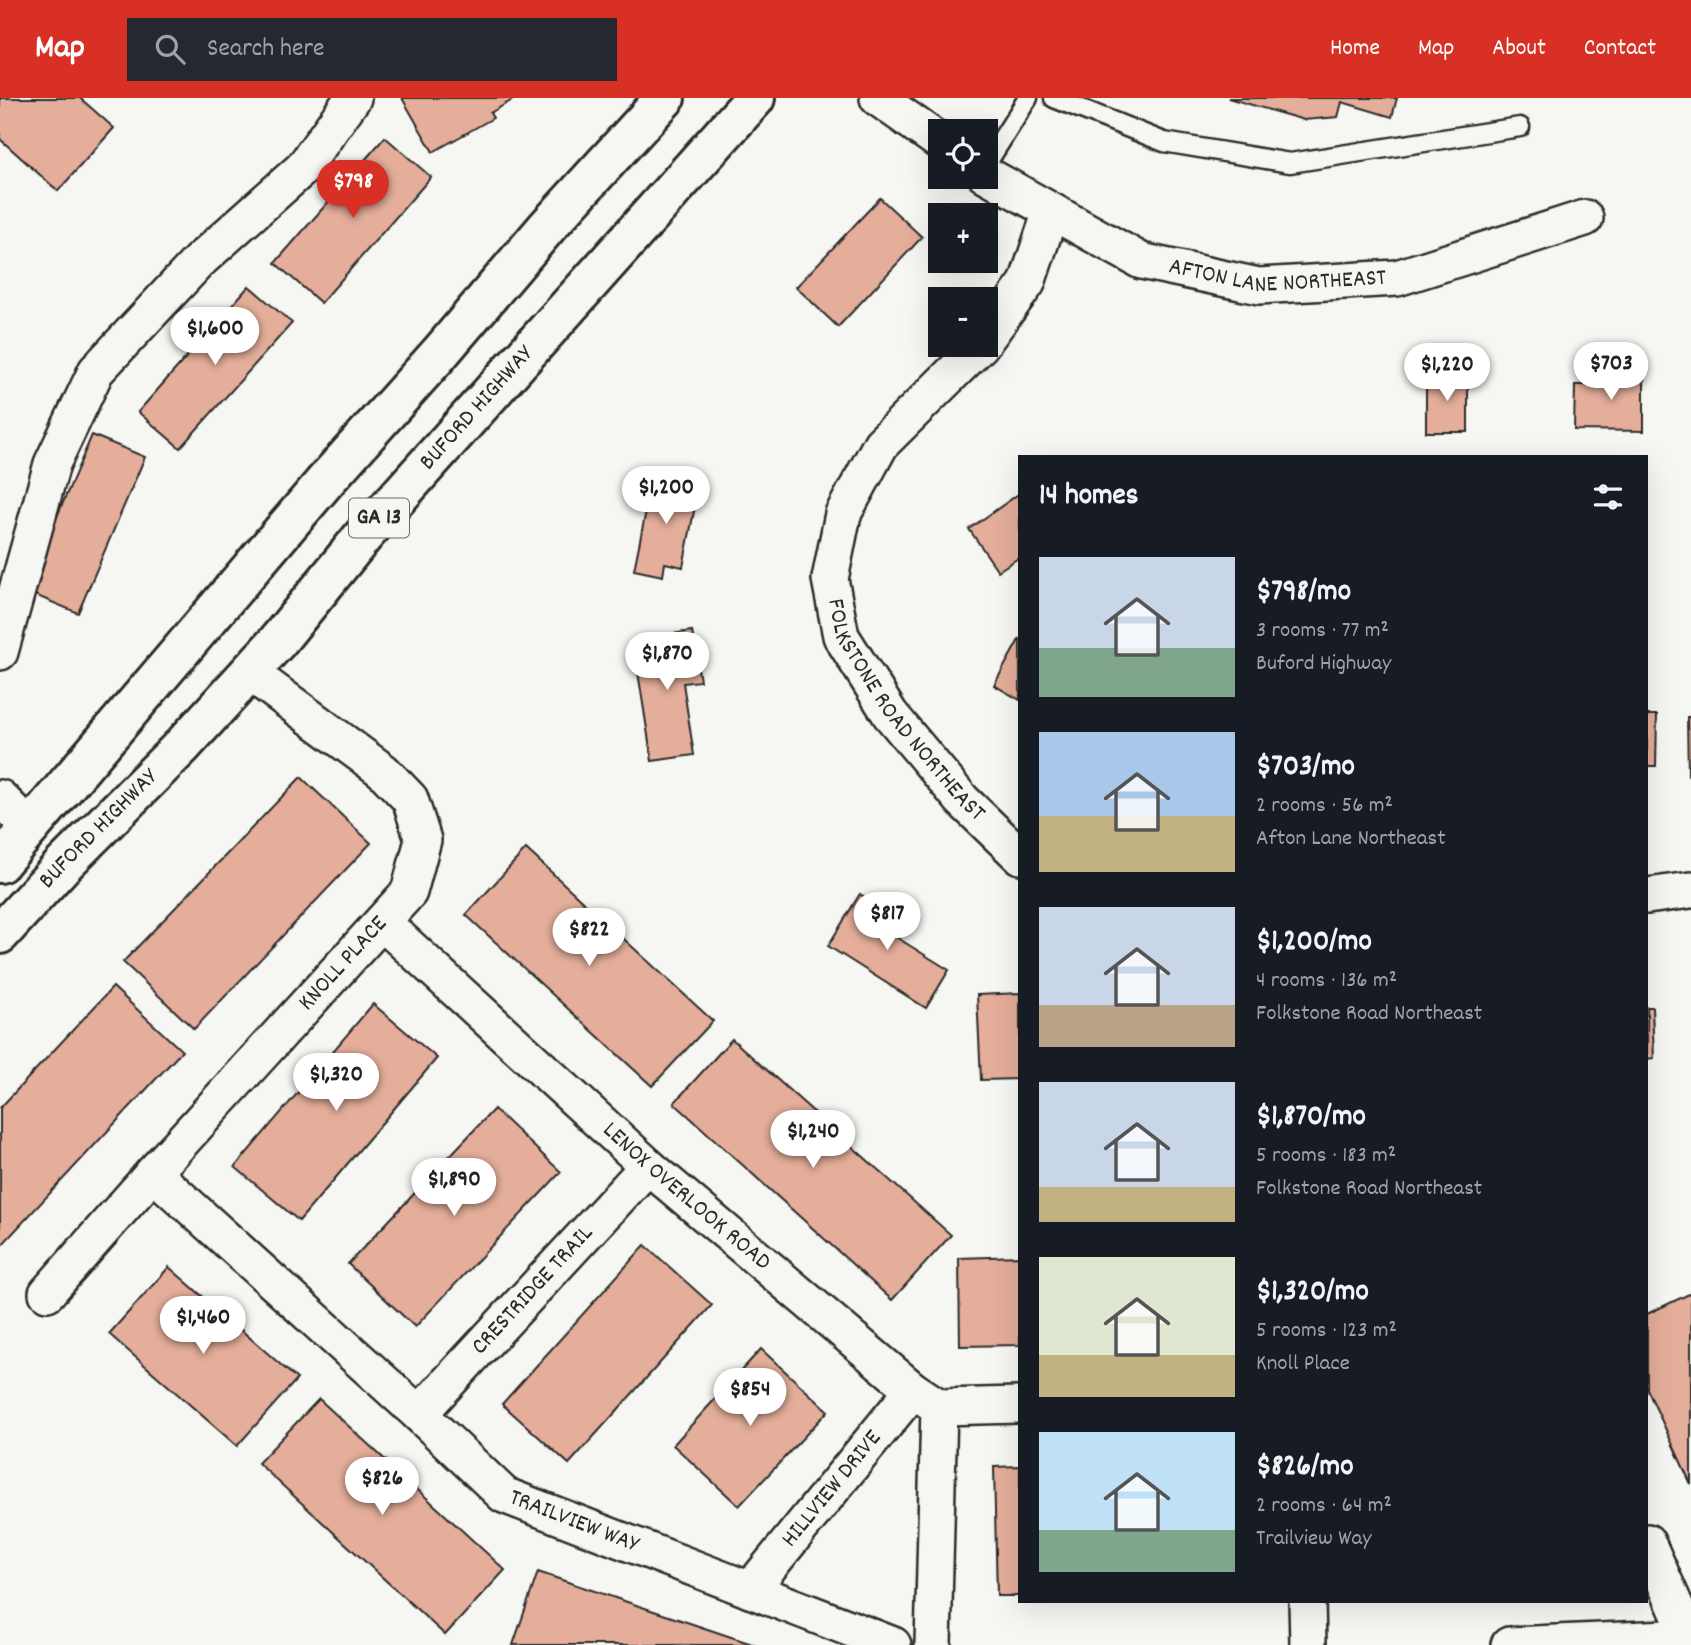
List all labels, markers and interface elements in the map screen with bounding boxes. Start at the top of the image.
search box [127,18,617,81]
text: Map [35,26,85,73]
icon: search [151,30,189,68]
text: Search here [207,31,325,68]
text: Home [1330,32,1380,66]
text: Map [1418,32,1454,66]
text: About [1492,32,1546,66]
text: Contact [1584,32,1656,66]
map controls [928,119,998,357]
button: locate [928,119,998,189]
pin: $798 [312,160,394,220]
text: $798 [333,166,373,199]
button: + [928,203,998,273]
street label: AFTON LANE NORTHEAST [1166,250,1388,303]
button: − [928,287,998,357]
pin: $1,600 [158,308,272,367]
text: $1,600 [186,313,244,346]
street label: BUFORD HIGHWAY [412,338,543,478]
pin: $703 [1570,342,1652,402]
pin: $1,220 [1390,344,1504,403]
text: $703 [1589,348,1633,381]
text: $1,220 [1420,349,1474,382]
pin: $1,200 [609,466,723,526]
text: $1,200 [638,472,694,505]
text: 14 homes [1039,476,1138,519]
icon: filters [1589,478,1627,516]
road number: GA 13 [349,498,409,538]
text: $798/mo [1256,572,1351,615]
icon: home [1095,585,1179,669]
street label: FOLKSTONE ROAD NORTHEAST [817,596,993,830]
text: 3 rooms · 77 m² [1256,615,1389,648]
pin: $1,870 [610,632,724,692]
text: $1,870 [641,638,693,671]
text: Buford Highway [1256,648,1391,681]
text: $703/mo [1256,747,1355,790]
icon: home [1095,760,1179,844]
street label: BUFORD HIGHWAY [32,761,167,897]
text: 2 rooms · 56 m² [1256,790,1393,823]
text: Afton Lane Northeast [1256,823,1446,856]
pin: $817 [846,892,928,952]
text: $817 [870,898,904,931]
pin: $822 [548,908,630,968]
street label: KNOLL PLACE [291,909,396,1019]
text: $822 [569,914,610,947]
text: $1,200/mo [1256,922,1372,965]
icon: home [1095,935,1179,1019]
text: 4 rooms · 136 m² [1256,965,1397,998]
text: Folkstone Road Northeast [1256,998,1482,1031]
pin: $1,320 [279,1054,393,1113]
text: $1,320 [309,1059,363,1092]
text: $1,870/mo [1256,1097,1366,1140]
pin: $1,240 [756,1110,870,1170]
icon: home [1095,1110,1179,1194]
street label: LENOX OVERLOOK ROAD [594,1115,778,1279]
text: $1,240 [786,1116,840,1149]
text: 5 rooms · 183 m² [1256,1140,1396,1173]
pin: $1,890 [397,1158,511,1218]
text: $1,890 [427,1164,481,1197]
text: Folkstone Road Northeast [1256,1173,1482,1206]
street label: CRESTRIDGE TRAIL [464,1218,602,1363]
text: $1,320/mo [1256,1272,1369,1315]
icon: home [1095,1285,1179,1369]
pin: $1,460 [146,1296,260,1356]
text: $1,460 [176,1302,230,1335]
text: 5 rooms · 123 m² [1256,1315,1397,1348]
text: Knoll Place [1256,1348,1350,1381]
pin: $854 [709,1368,791,1428]
text: $854 [729,1374,771,1407]
street label: HILLVIEW DRIVE [774,1423,890,1555]
text: $826/mo [1256,1447,1354,1490]
pin: $826 [341,1458,423,1517]
icon: home [1095,1460,1179,1544]
text: $826 [361,1463,403,1496]
street label: TRAILVIEW WAY [504,1481,645,1563]
text: 2 rooms · 64 m² [1256,1490,1392,1523]
text: Trailview Way [1256,1523,1372,1556]

